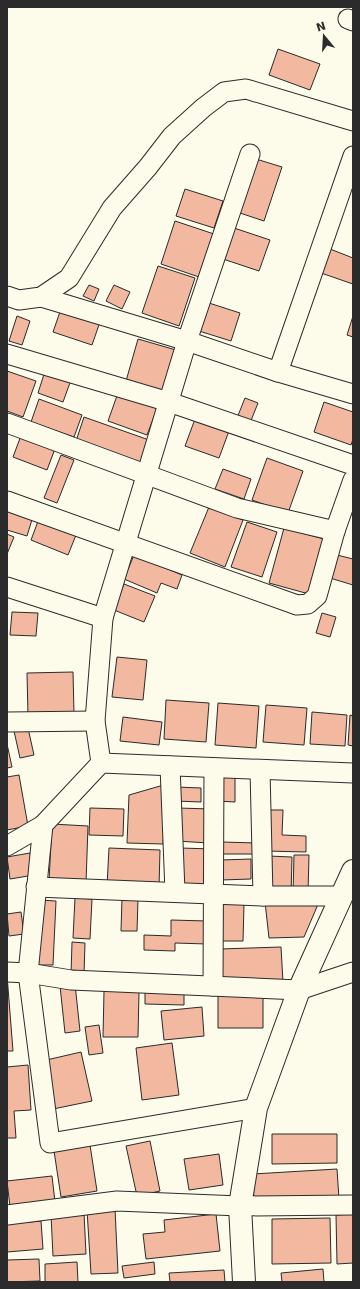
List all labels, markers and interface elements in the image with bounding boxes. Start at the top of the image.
north arrow [304,16,344,56]
text: N [315,19,327,35]

